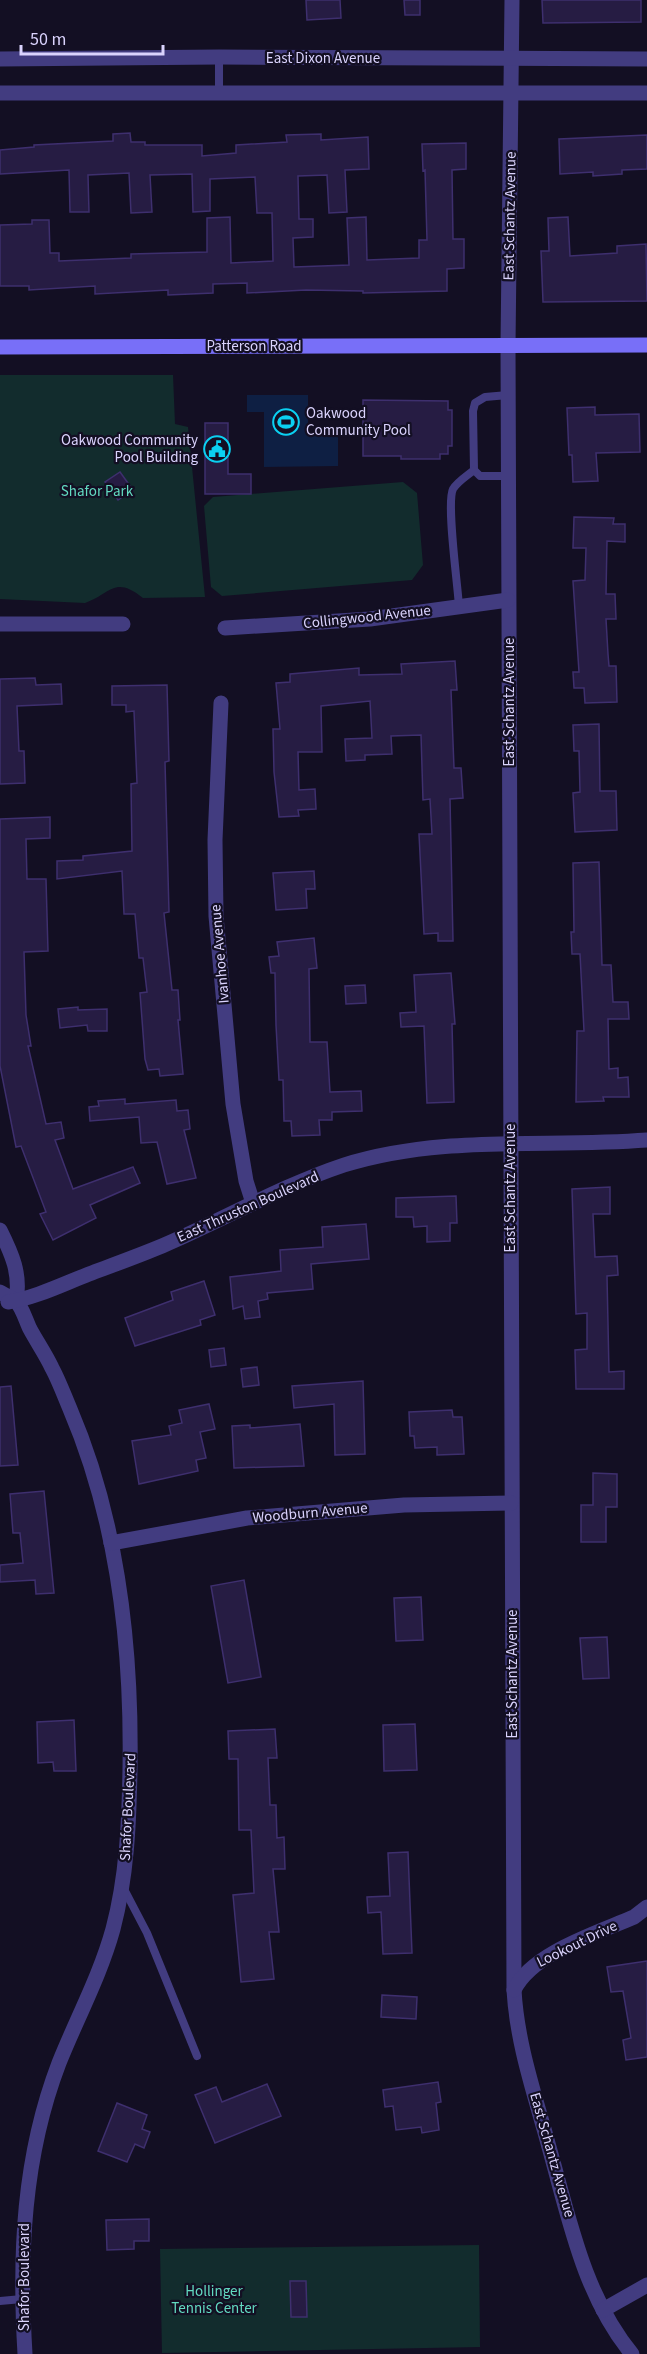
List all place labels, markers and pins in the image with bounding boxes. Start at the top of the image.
place label: Oakwood Community Pool [306,403,411,441]
sports icon: Oakwood Community Pool [271,407,301,437]
place label: Oakwood Community Pool Building [61,430,198,468]
public building icon: Oakwood Community Pool Building [202,434,232,464]

